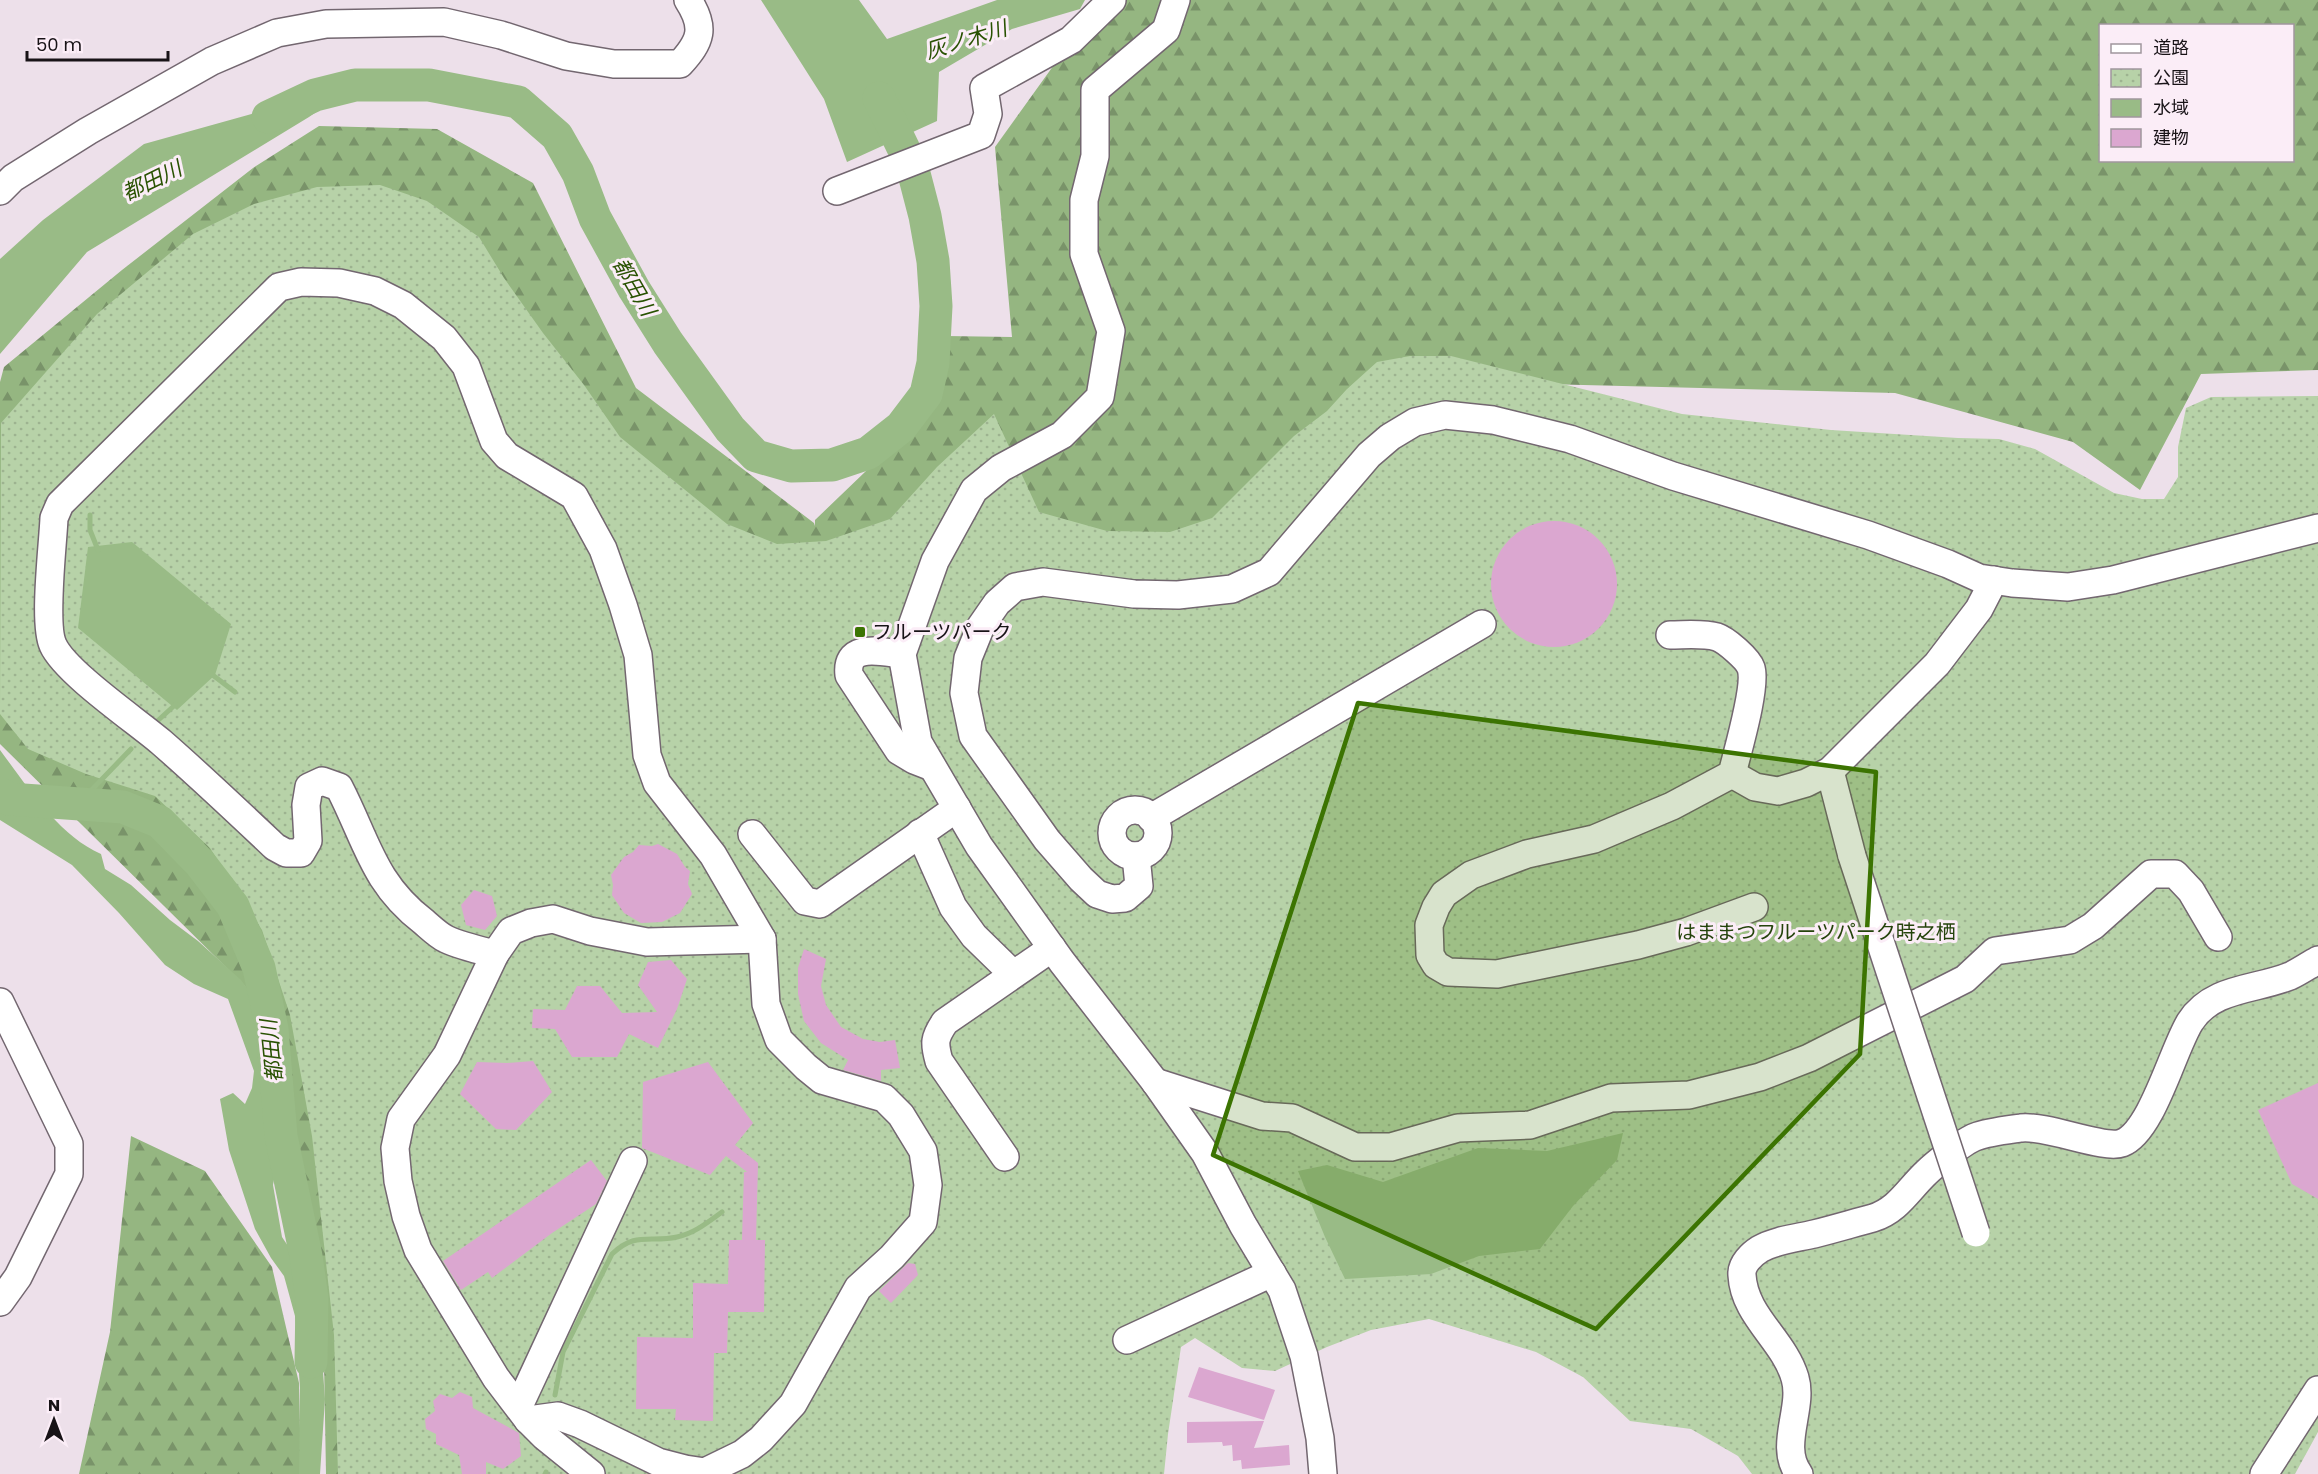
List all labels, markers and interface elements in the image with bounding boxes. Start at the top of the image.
water label: 灰ノ木川 [921,13,1012,66]
scale bar [27,24,168,62]
legend [2099,24,2294,162]
text: 50 m [36,32,82,57]
text: 道路 [2153,35,2189,60]
text: 公園 [2153,65,2189,90]
text: 水域 [2153,95,2189,120]
text: 建物 [2153,125,2189,150]
water label: 都田川 [117,153,188,207]
water label: 都田川 [606,252,664,323]
place label: フルーツパーク [872,618,1012,646]
marker: フルーツパーク [853,625,867,639]
park label: はままつフルーツパーク時之栖 [1676,918,1956,946]
water label: 都田川 [254,1016,289,1084]
north arrow [24,1390,84,1450]
text: N [48,1394,60,1417]

